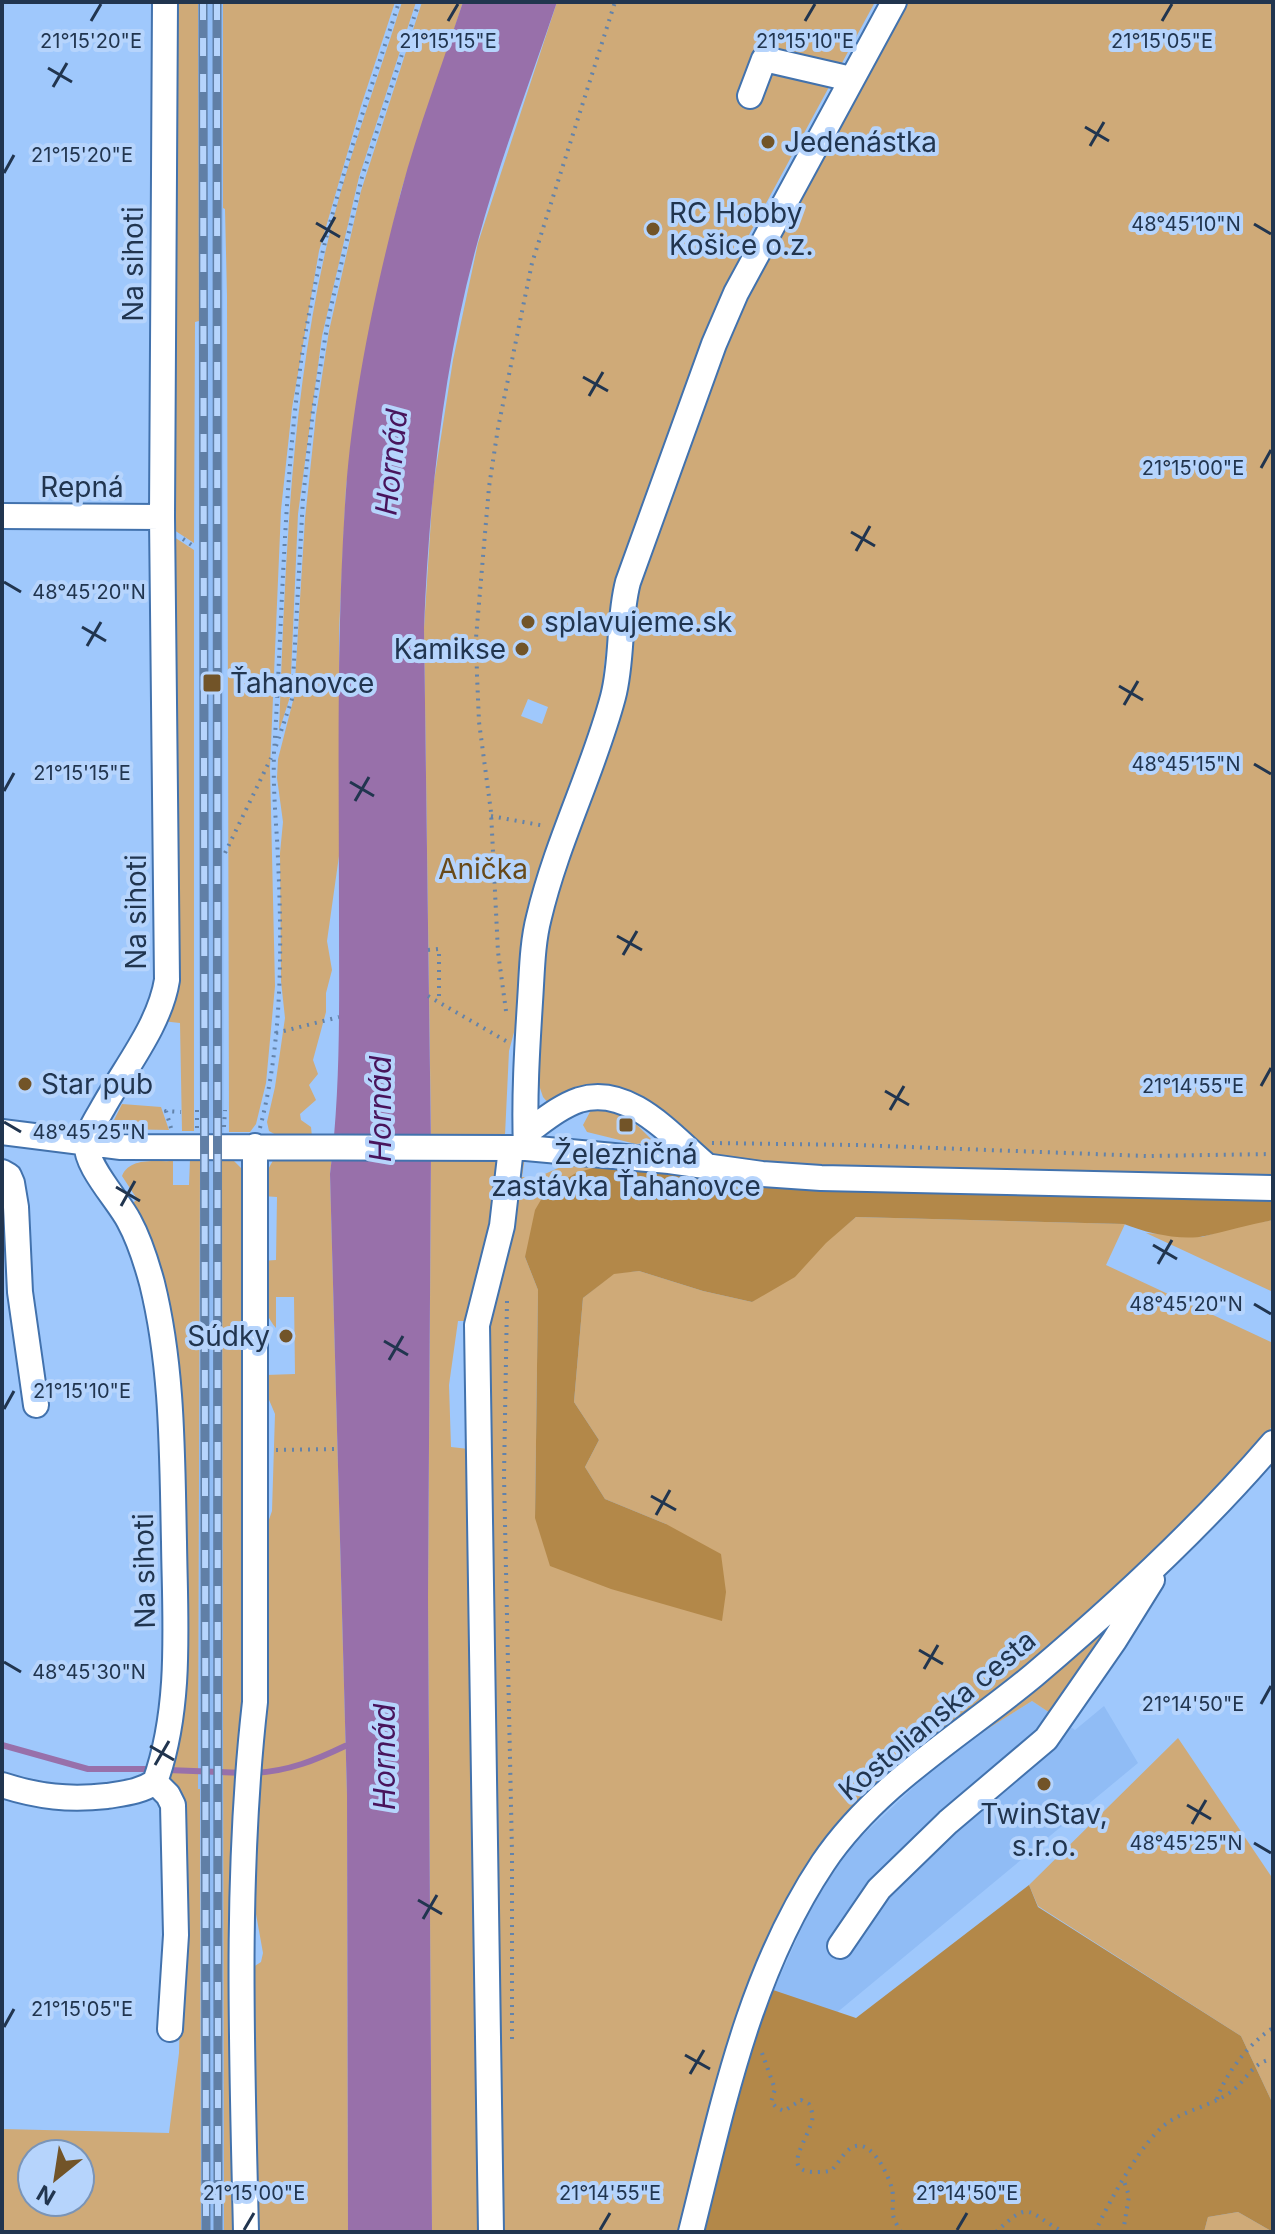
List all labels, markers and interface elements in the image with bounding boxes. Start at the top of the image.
text: 21°15'20"E [40,29,142,53]
text: 21°15'15"E [399,29,497,53]
text: 21°15'10"E [756,29,854,53]
text: 21°15'05"E [1111,29,1213,53]
place label: Jedenástka [784,125,937,159]
marker: Jedenástka [759,133,777,151]
text: 21°15'20"E [31,143,133,167]
place label: RC Hobby Košice o.z. [669,196,814,262]
street label: Na sihoti [116,206,150,322]
text: 48°45'10"N [1131,212,1241,236]
marker: RC Hobby Košice o.z. [644,220,662,238]
water label: Hornád [368,406,415,517]
text: 21°15'00"E [1142,456,1244,480]
street label: Repná [40,470,124,504]
text: 48°45'20"N [32,580,146,604]
place label: splavujeme.sk [544,605,732,639]
marker: splavujeme.sk [519,613,537,631]
place label: Kamikse [394,632,506,666]
marker: Kamikse [513,640,531,658]
place label: Ťahanovce [230,666,374,700]
marker: Ťahanovce [201,672,223,694]
text: 48°45'15"N [1132,752,1240,776]
text: 21°15'15"E [33,761,131,785]
park label: Anička [438,852,528,886]
street label: Na sihoti [119,854,153,970]
water label: Hornád [362,1055,398,1162]
place label: Star pub [41,1067,153,1101]
text: 21°14'55"E [1142,1074,1244,1098]
marker: Star pub [16,1075,34,1093]
marker: Železničná zastávka Ťahanovce [617,1116,635,1134]
text: 48°45'25"N [32,1120,146,1144]
place label: Železničná zastávka Ťahanovce [491,1137,761,1203]
text: 48°45'20"N [1129,1292,1243,1316]
place label: Súdky [187,1319,270,1353]
marker: Súdky [277,1327,295,1345]
text: 21°15'10"E [33,1379,131,1403]
street label: Na sihoti [126,1513,162,1629]
street label: Kostolianska cesta [832,1623,1042,1807]
text: 48°45'30"N [32,1660,146,1684]
text: 21°14'50"E [1142,1692,1244,1716]
water label: Hornád [366,1703,402,1810]
marker: TwinStav, s.r.o. [1035,1775,1053,1793]
place label: TwinStav, s.r.o. [980,1797,1108,1863]
text: 48°45'25"N [1129,1831,1243,1855]
text: 21°15'05"E [31,1997,133,2021]
north arrow [16,2138,96,2218]
text: N [32,2180,60,2211]
text: 21°15'00"E [203,2181,305,2205]
text: 21°14'55"E [559,2181,661,2205]
text: 21°14'50"E [916,2181,1018,2205]

